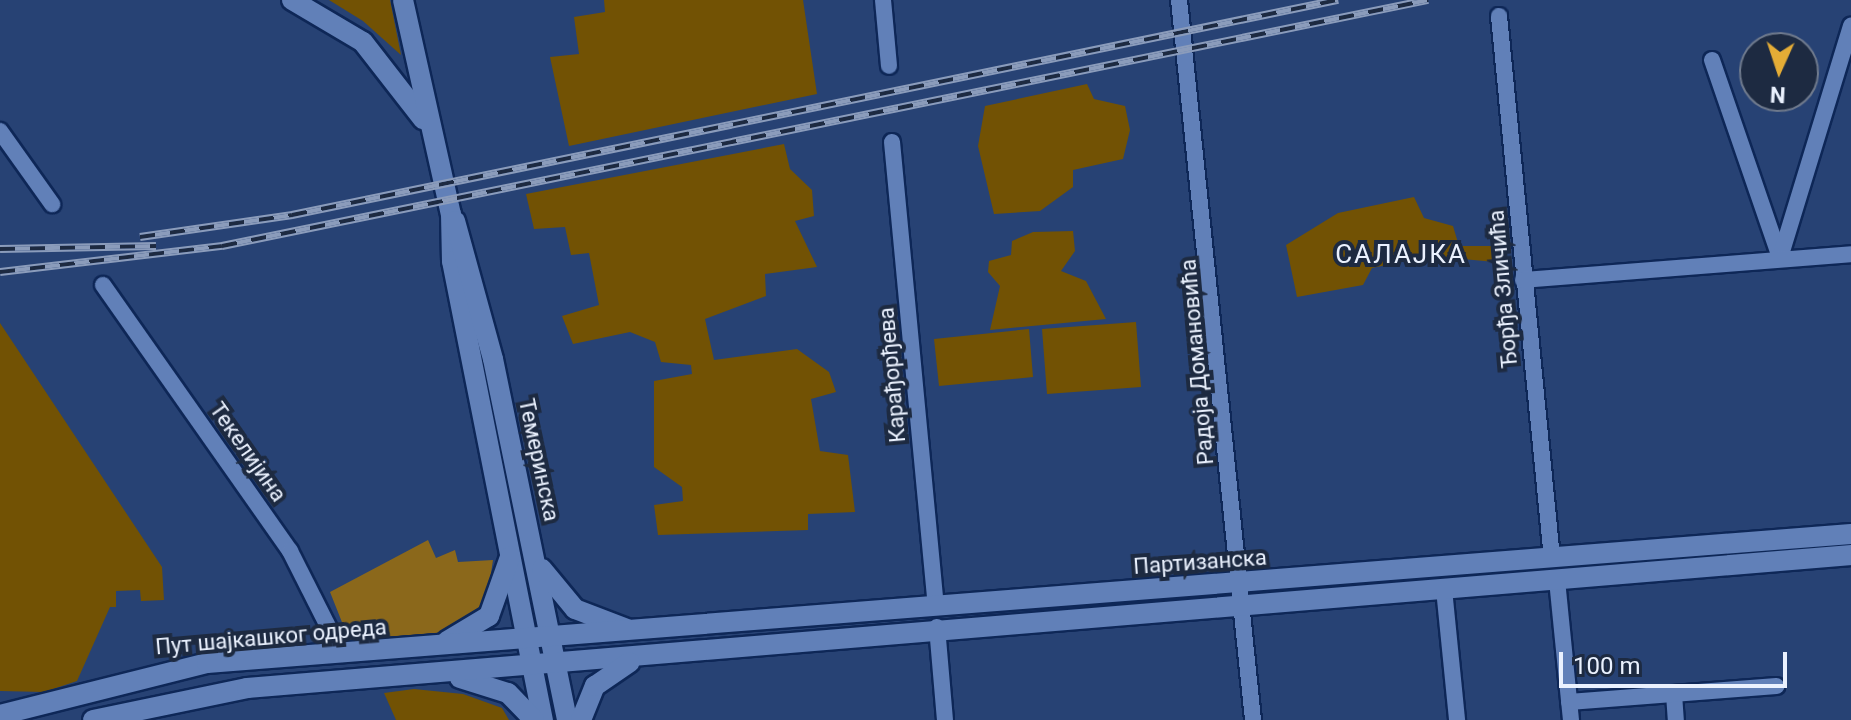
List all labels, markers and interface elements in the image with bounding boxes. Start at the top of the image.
north arrow [1739,32,1819,112]
text: N [1769,82,1786,107]
street label: Ђорђа Зличића [1483,209,1523,369]
district label: САЛАЈКА [1335,239,1467,271]
street label: Радоја Домановића [1175,258,1219,466]
street label: Карађорђева [873,306,911,444]
street label: Темеринска [513,396,565,524]
street label: Текелијина [204,397,292,507]
street label: Партизанска [1132,544,1268,580]
street label: Пут шајкашког одреда [154,614,388,660]
scale bar [1563,636,1791,686]
text: 100 m [1573,652,1640,680]

